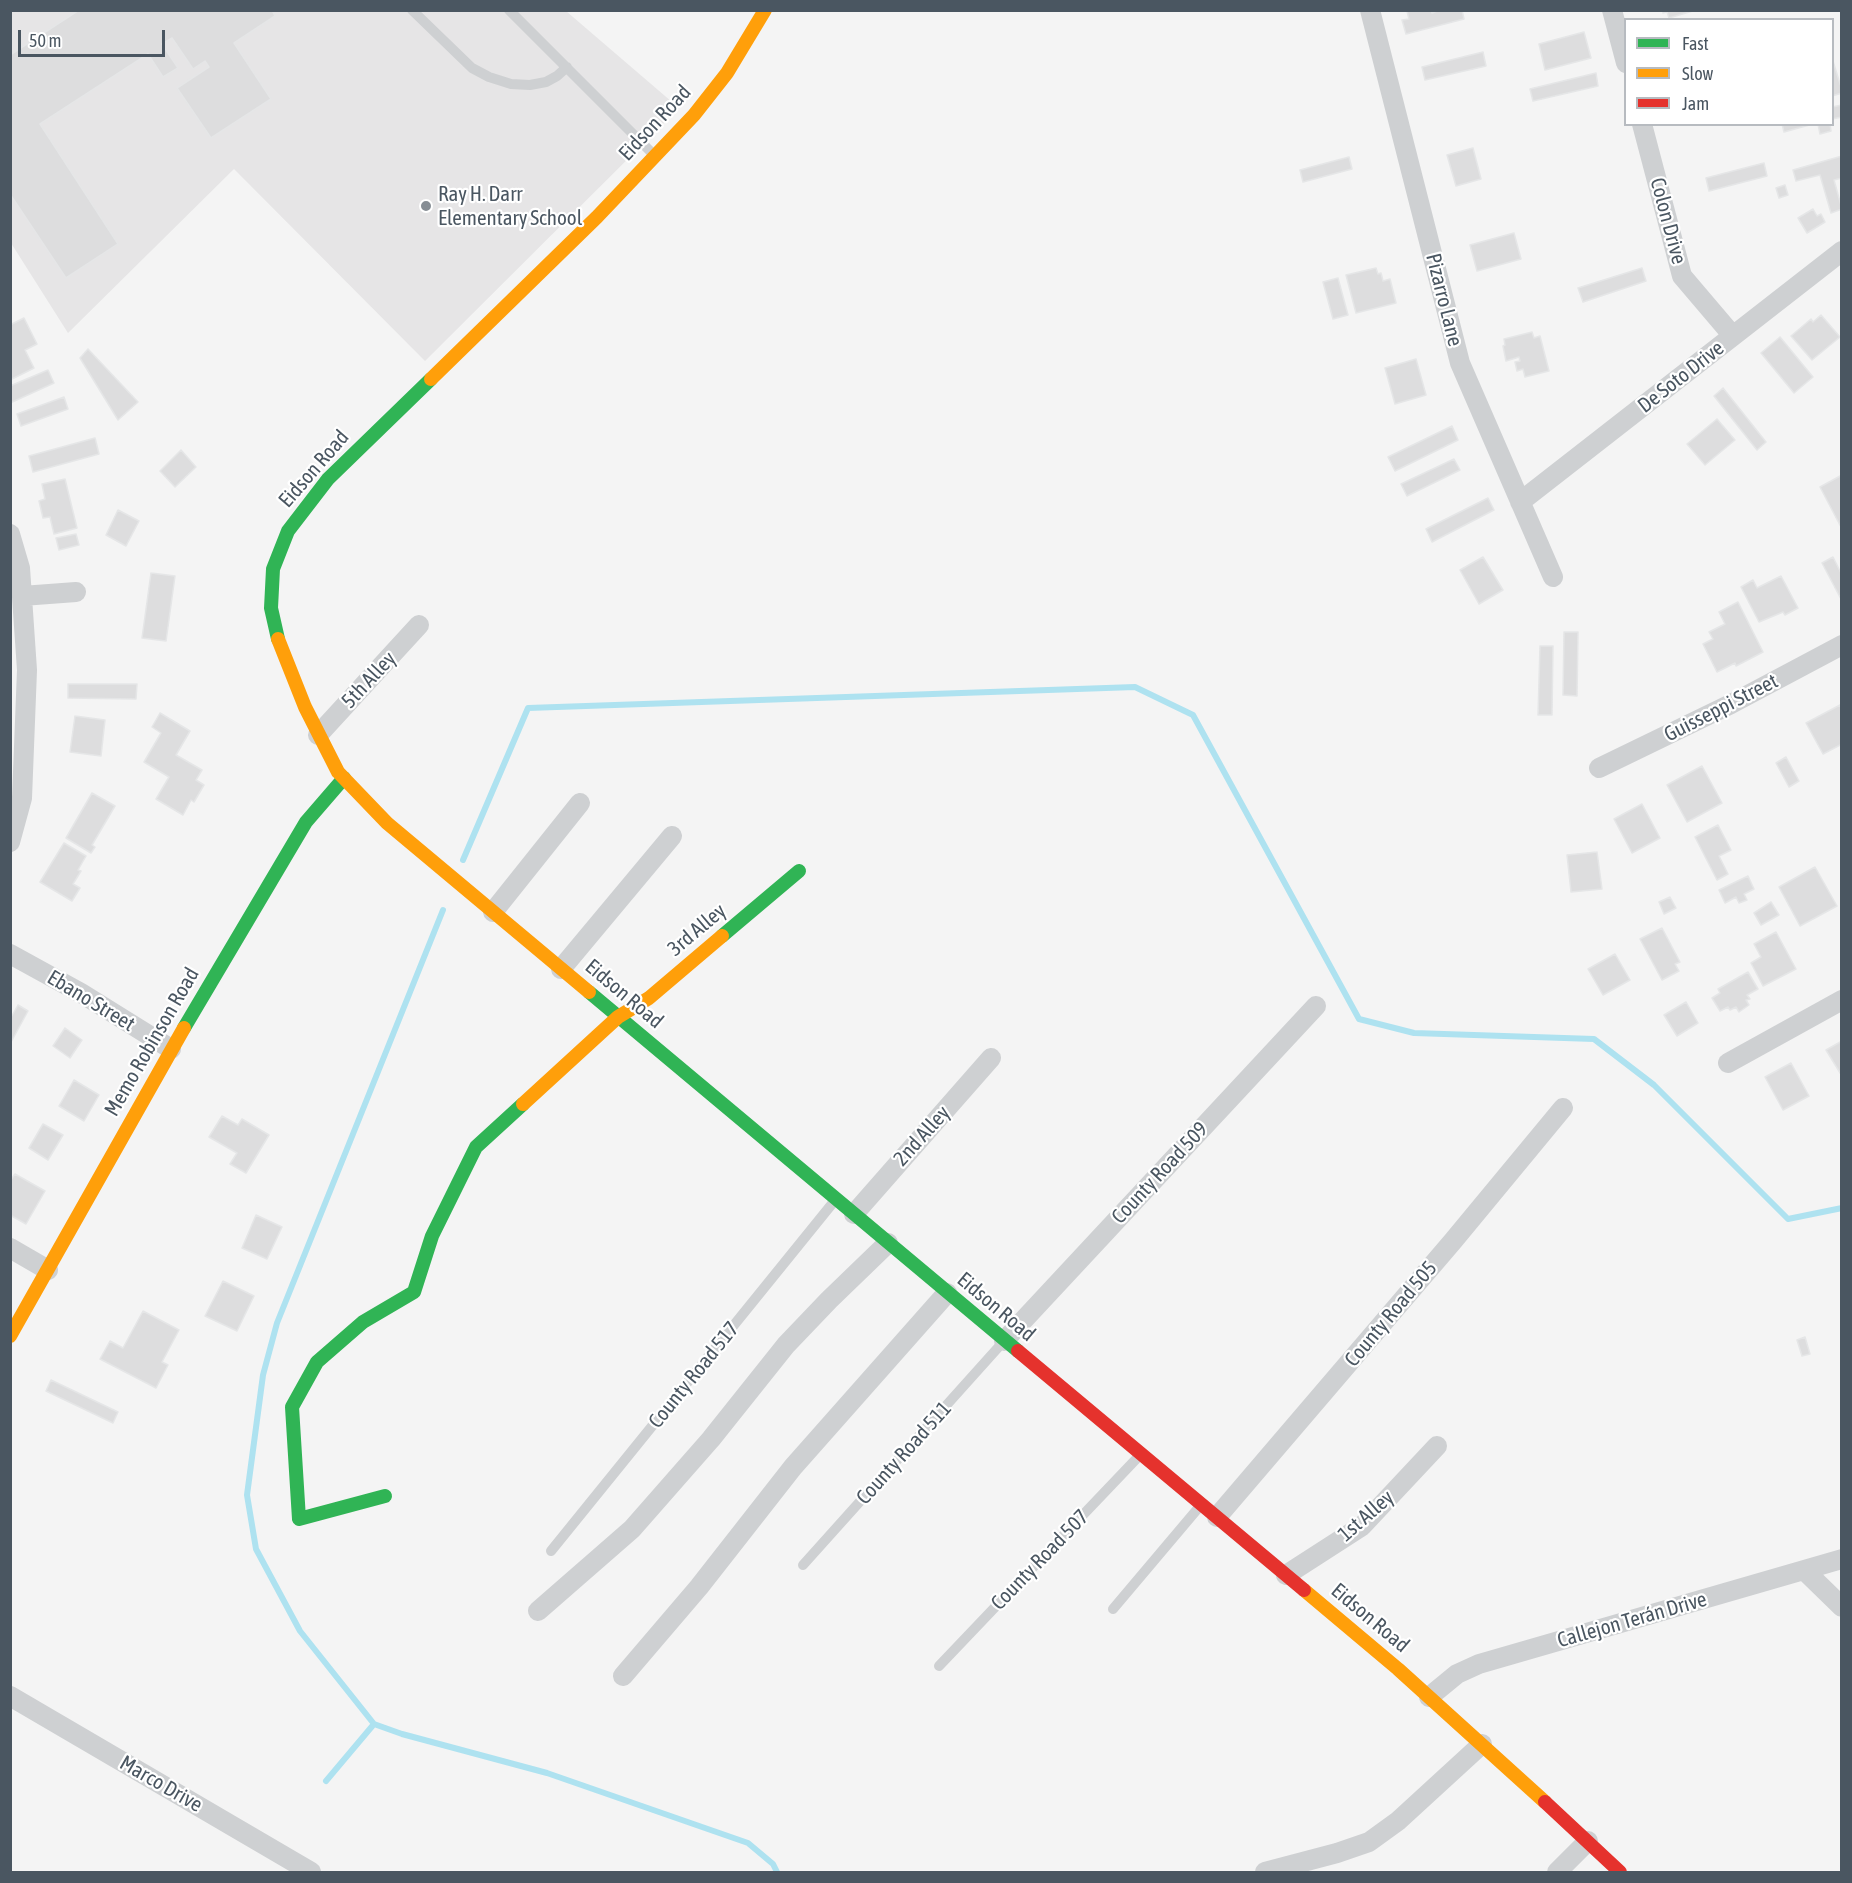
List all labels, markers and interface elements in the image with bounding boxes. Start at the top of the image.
scale bar [21,18,168,56]
legend [1624,18,1834,126]
text: 50 m [29,30,61,51]
text: Fast [1682,33,1709,54]
text: Slow [1682,63,1713,84]
street label: Eidson Road [614,80,696,166]
text: Jam [1682,93,1709,114]
street label: Colon Drive [1644,175,1692,267]
place label: Ray H. Darr Elementary School [438,181,582,231]
marker: Ray H. Darr Elementary School [419,199,433,213]
street label: Pizarro Lane [1420,251,1468,349]
street label: De Soto Drive [1633,336,1729,418]
street label: Eidson Road [274,425,354,513]
street label: 5th Alley [337,646,401,714]
street label: Guisseppi Street [1660,669,1782,747]
street label: 3rd Alley [663,898,731,962]
street label: Eidson Road [580,954,668,1034]
street label: Memo Robinson Road [99,963,205,1121]
street label: Ebano Street [43,965,139,1037]
street label: 2nd Alley [889,1101,955,1171]
street label: County Road 509 [1107,1117,1213,1229]
street label: County Road 505 [1340,1256,1442,1372]
street label: Eidson Road [952,1267,1040,1347]
street label: County Road 517 [643,1317,745,1433]
street label: County Road 511 [851,1396,957,1510]
street label: 1st Alley [1333,1485,1399,1547]
street label: County Road 507 [986,1505,1094,1615]
street label: Eidson Road [1326,1578,1414,1658]
street label: Callejon Terán Drive [1554,1587,1710,1653]
street label: Marco Drive [115,1750,207,1818]

